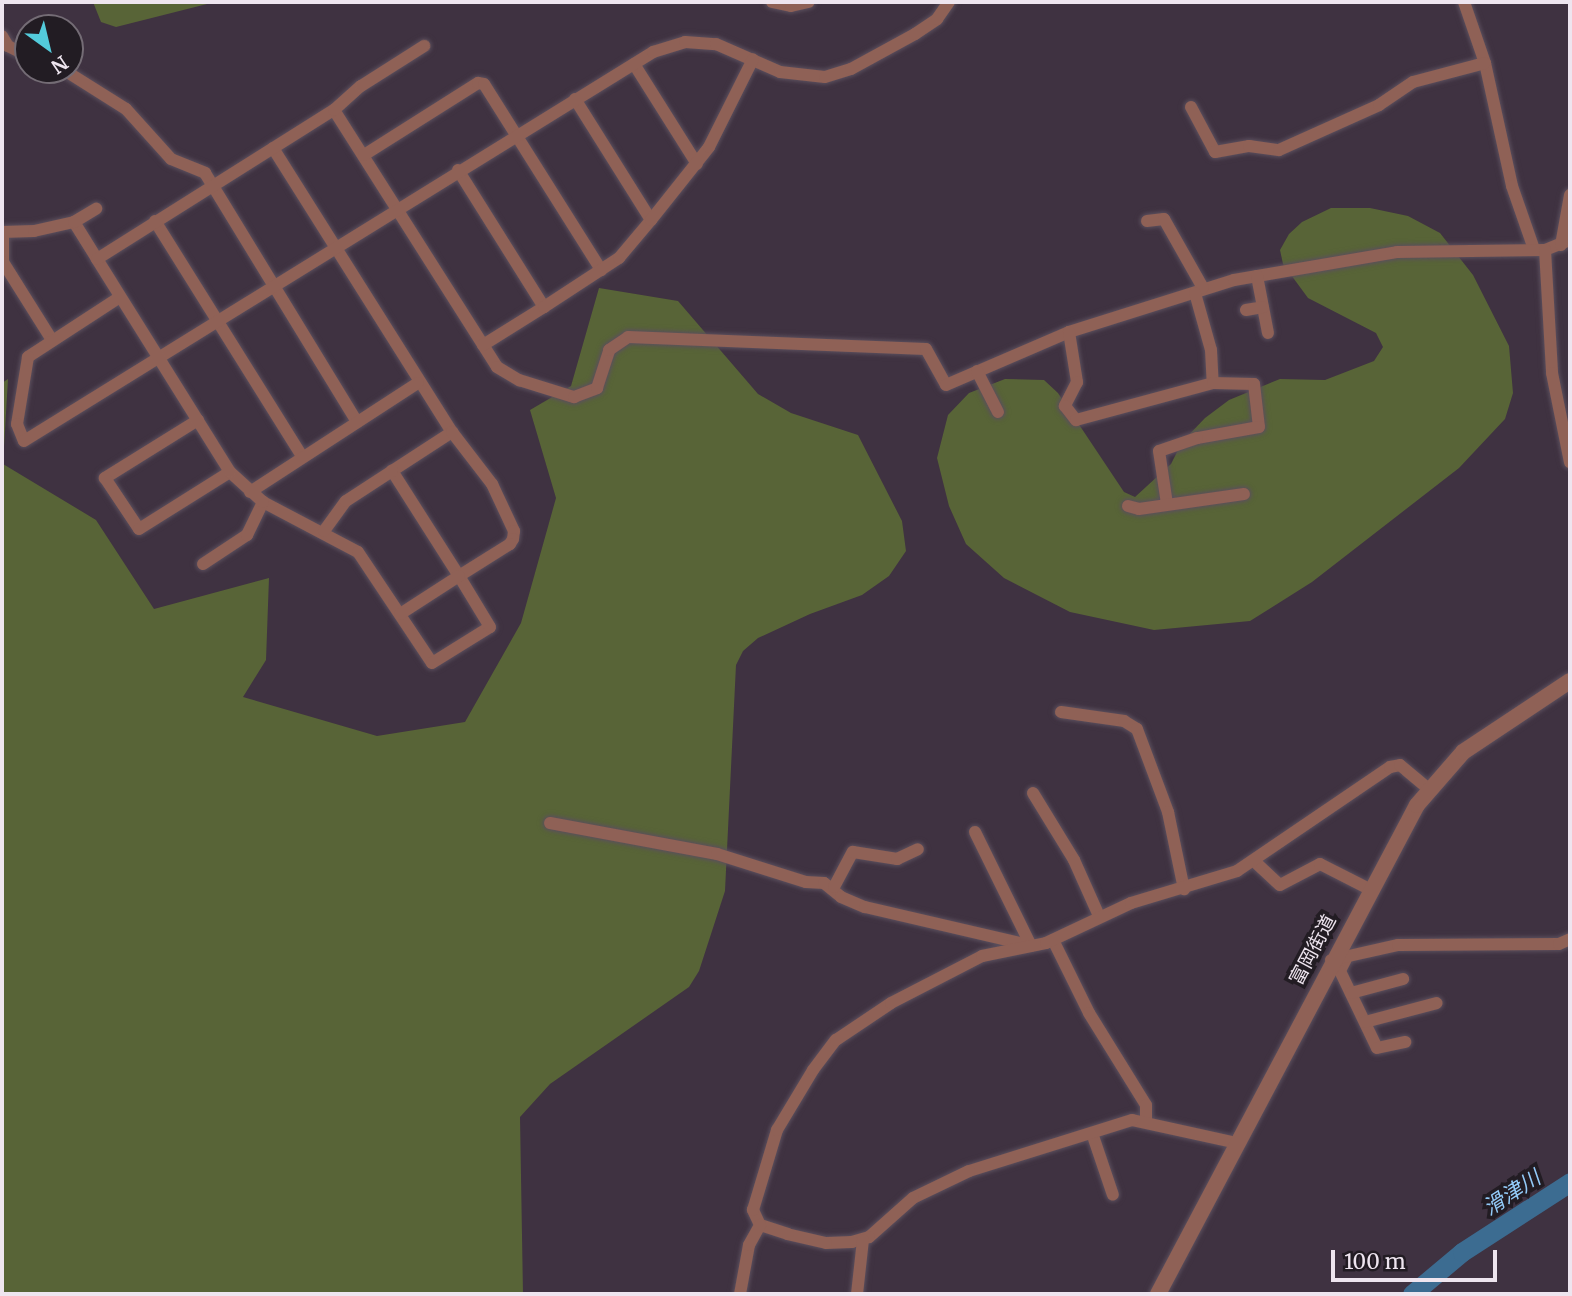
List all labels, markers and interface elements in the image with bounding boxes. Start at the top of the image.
north arrow [14,14,84,84]
text: N [47,51,73,79]
street label: 富岡街道 [1285,911,1341,989]
water label: 滑津川 [1479,1165,1545,1221]
scale bar [1334,1236,1500,1280]
text: 100 m [1344,1248,1406,1275]

